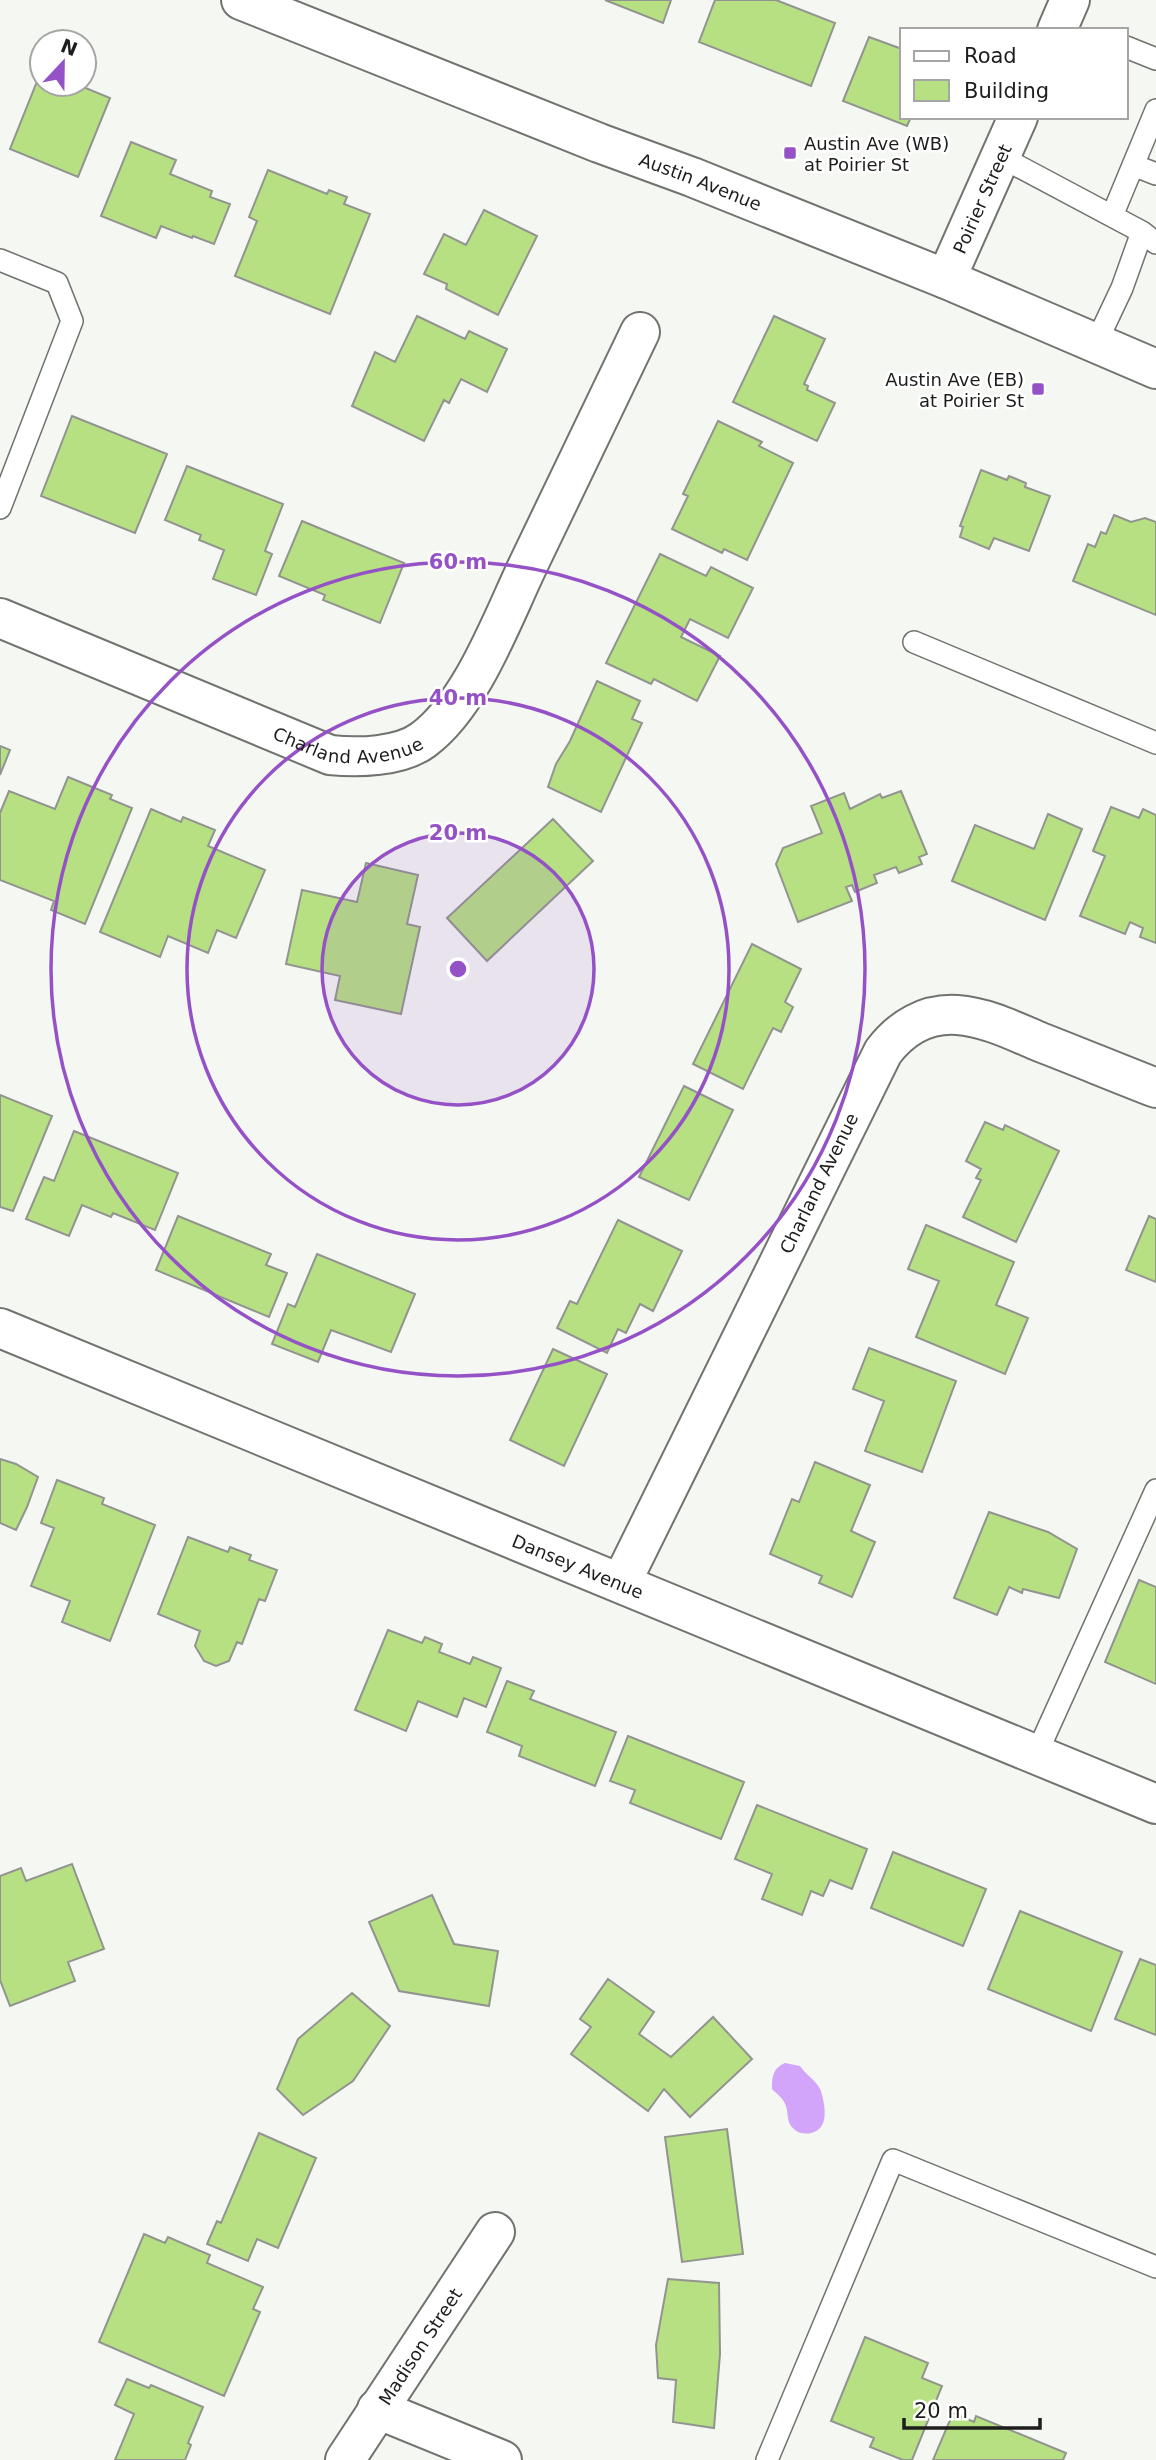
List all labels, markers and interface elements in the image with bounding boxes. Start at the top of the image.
north arrow [28,28,98,98]
legend [900,28,1128,119]
text: N [58,34,81,60]
text: Road [964,44,1017,68]
text: Building [964,79,1049,103]
place label: Austin Ave (WB) at Poirier St [804,133,949,175]
street label: Poirier Street [948,141,1015,257]
marker: Austin Ave (WB) at Poirier St [782,145,798,161]
street label: Austin Avenue [637,148,765,214]
place label: Austin Ave (EB) at Poirier St [885,369,1024,411]
marker: Austin Ave (EB) at Poirier St [1030,381,1046,397]
text: 60 m [429,550,487,574]
text: 40 m [429,686,487,710]
street label: Charland Avenue [270,722,426,767]
text: 20 m [429,821,487,845]
centre of rings [446,957,470,981]
street label: Charland Avenue [775,1109,862,1257]
street label: Dansey Avenue [509,1530,647,1602]
street label: Madison Street [374,2284,466,2409]
scale bar [904,2386,1040,2430]
text: 20 m [914,2399,968,2423]

